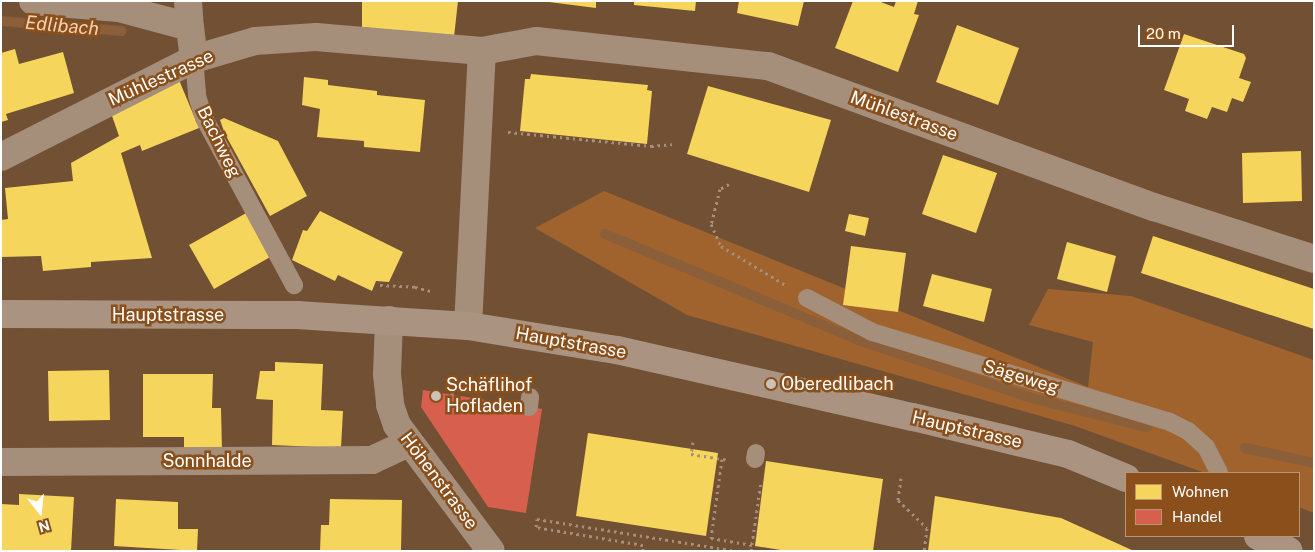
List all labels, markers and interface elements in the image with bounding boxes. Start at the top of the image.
water label: Edlibach [24,11,100,41]
scale bar [1140,15,1236,47]
text: 20 m [1146,25,1181,42]
street label: Mühlestrasse [105,45,217,111]
street label: Mühlestrasse [847,87,961,145]
street label: Bachweg [192,103,246,181]
street label: Hauptstrasse [112,304,224,326]
street label: Hauptstrasse [514,323,628,363]
street label: Sägeweg [980,355,1062,399]
place label: Oberedlibach [781,373,894,395]
place label: Schäflihof Hofladen [446,375,532,418]
marker: Oberedlibach [765,378,777,390]
marker: Schäflihof Hofladen [430,390,442,402]
street label: Hauptstrasse [910,407,1024,453]
street label: Höhenstrasse [396,428,482,534]
street label: Sonnhalde [162,450,252,472]
legend [1125,472,1300,537]
text: Wohnen [1172,483,1229,500]
north arrow [15,487,65,537]
text: Handel [1172,508,1222,525]
text: N [37,517,52,536]

